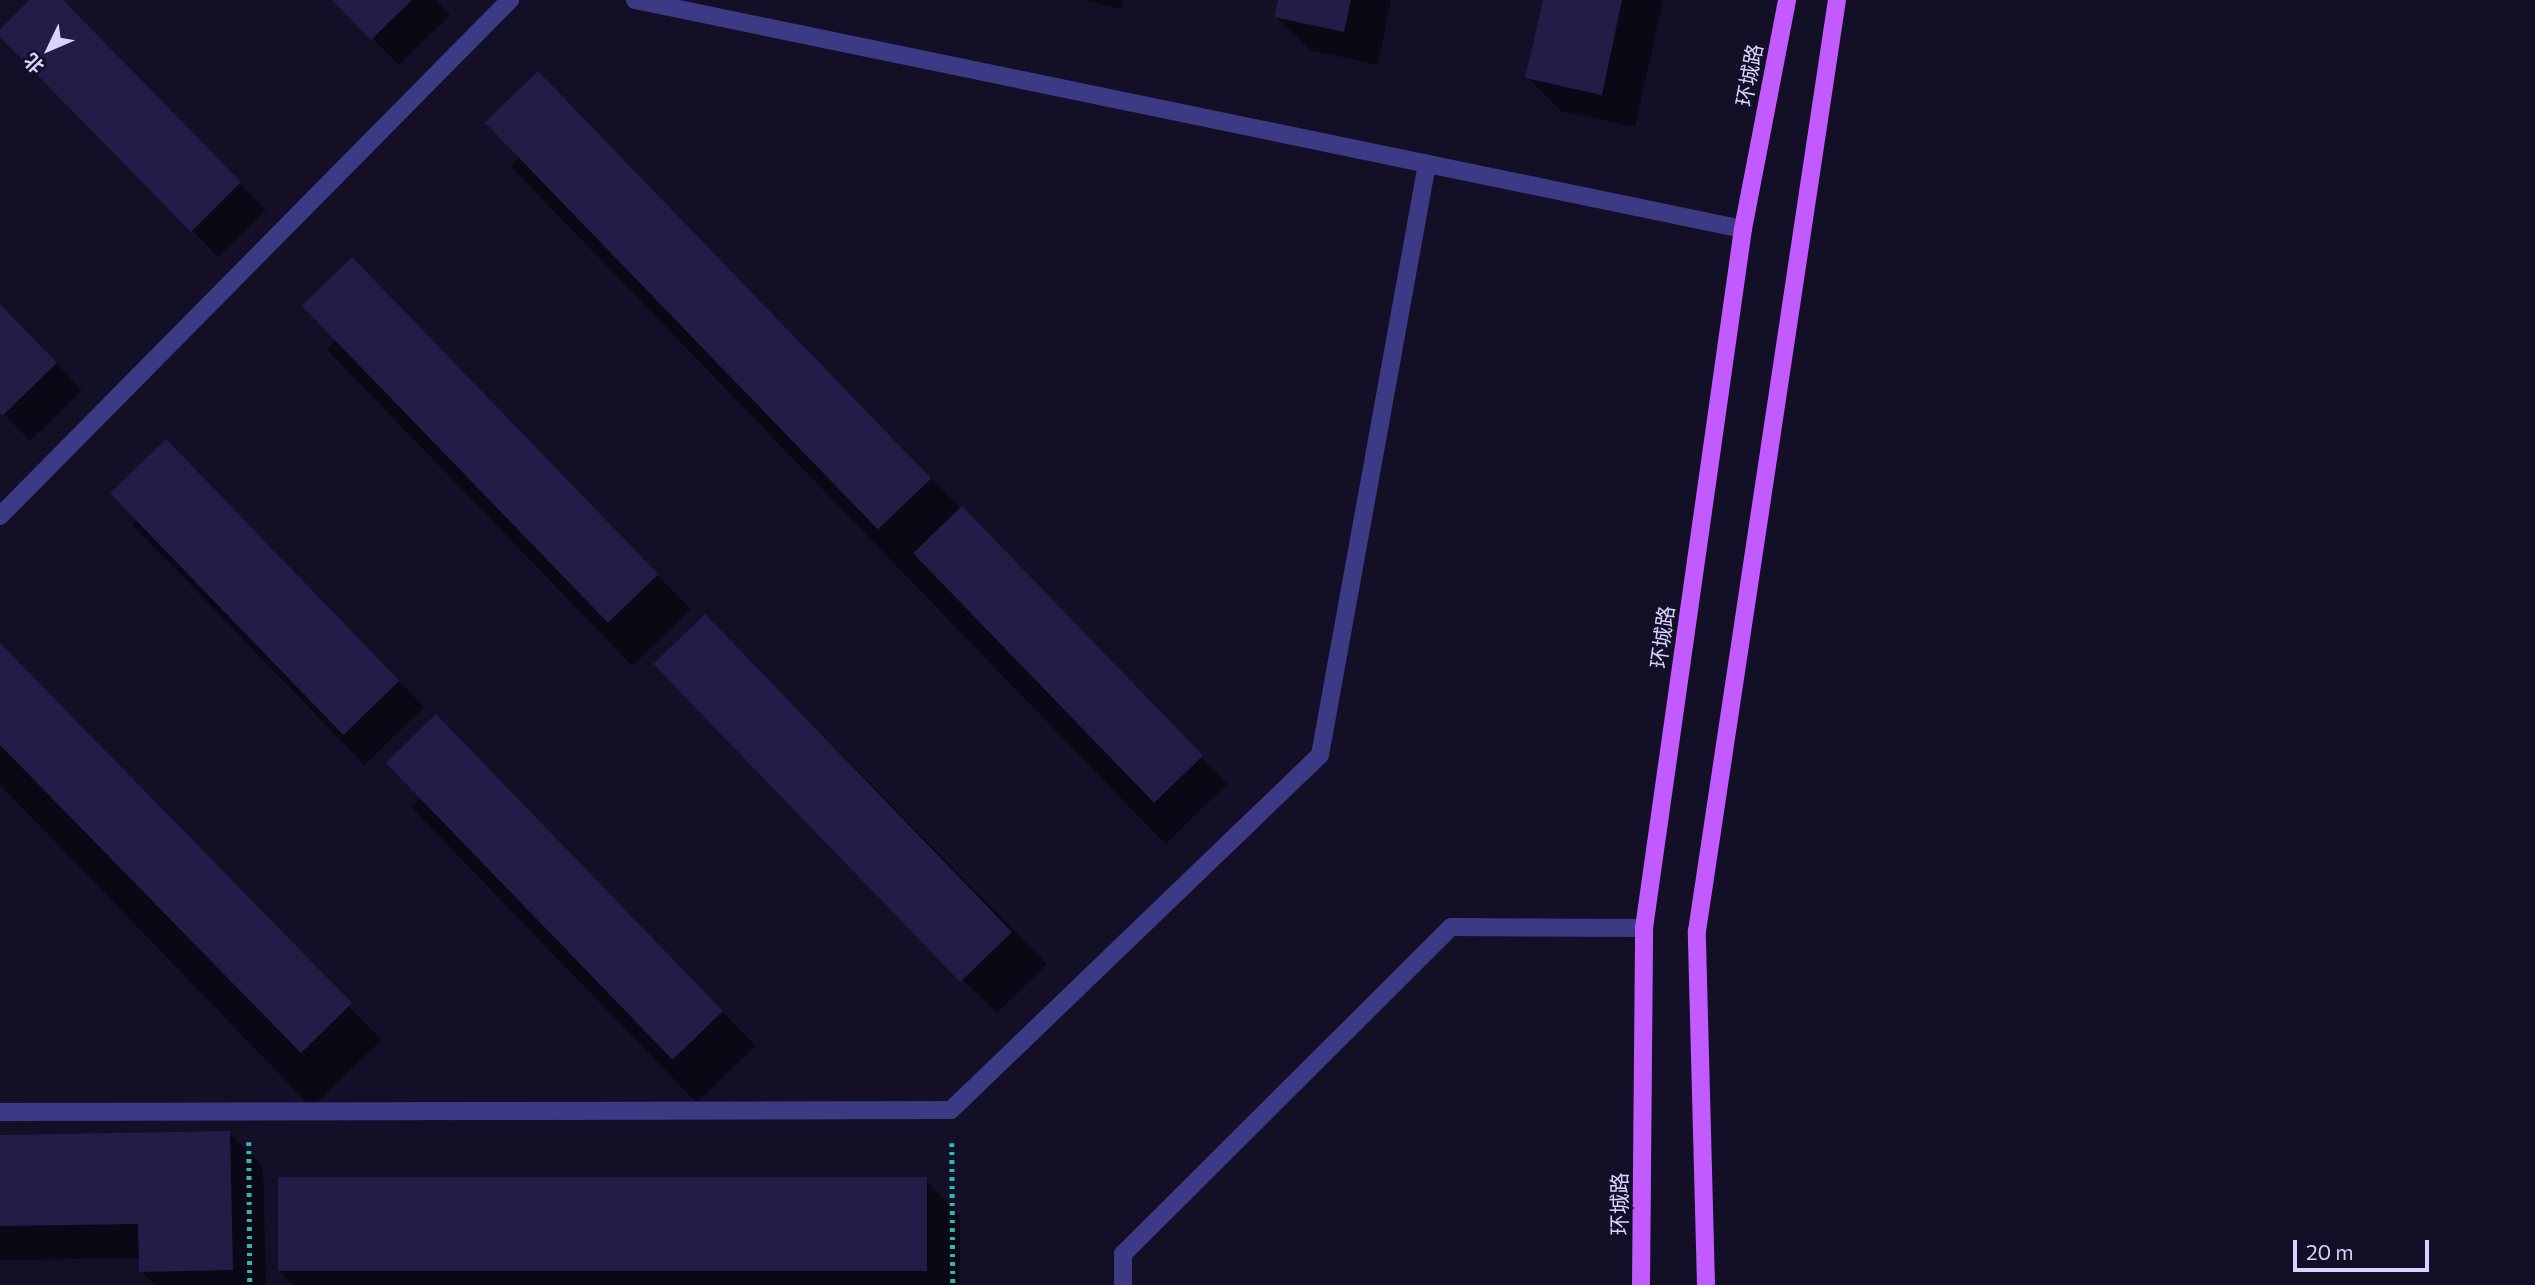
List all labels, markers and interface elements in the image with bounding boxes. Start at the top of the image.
north arrow [14,14,84,84]
street label: 环城路 [1731,42,1767,108]
text: 北 [19,49,48,79]
street label: 环城路 [1645,604,1679,670]
street label: 环城路 [1606,1173,1632,1235]
scale bar [2297,1226,2434,1270]
text: 20 m [2306,1239,2354,1264]

